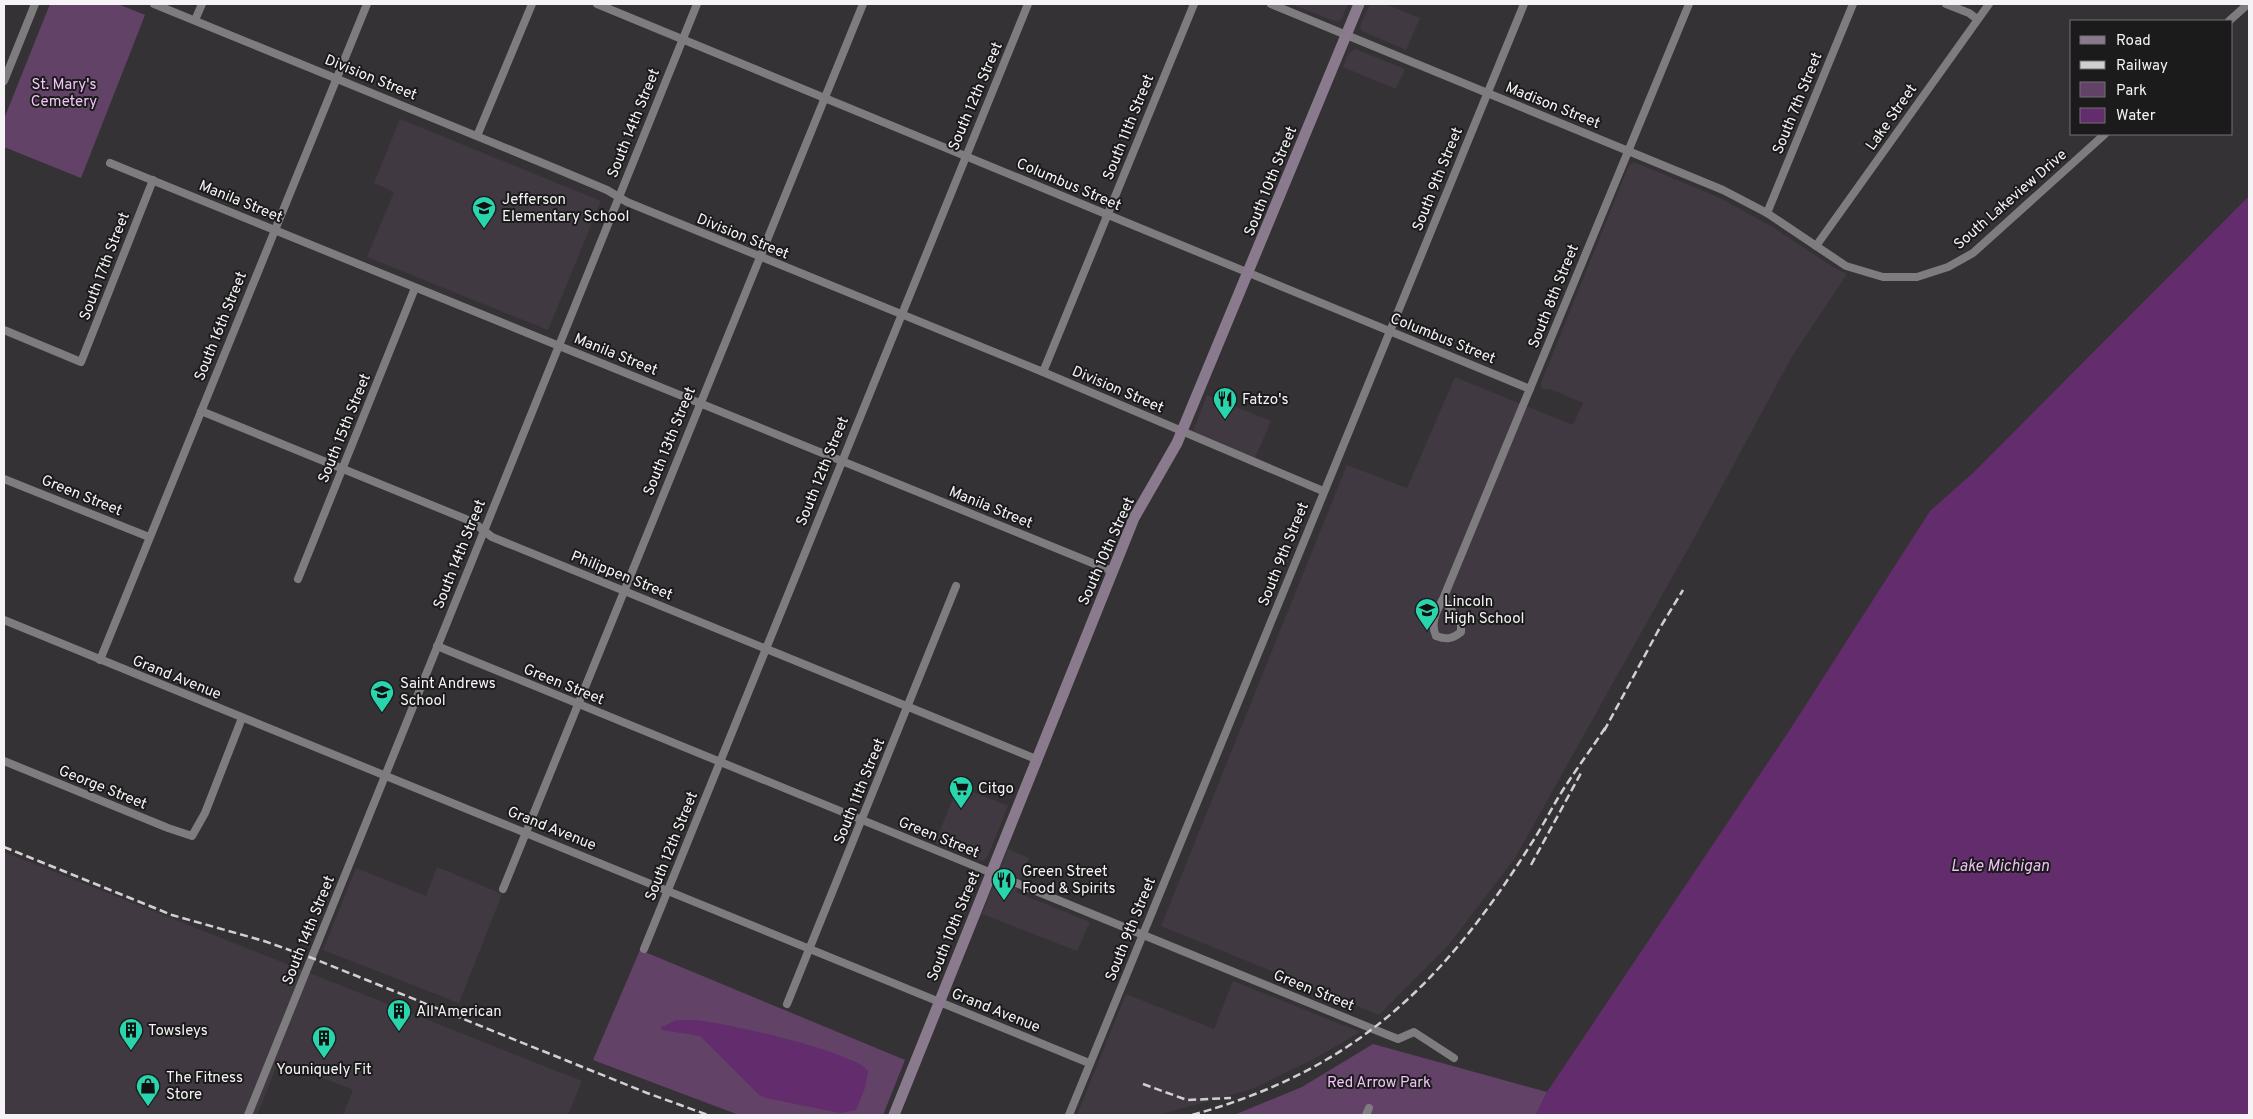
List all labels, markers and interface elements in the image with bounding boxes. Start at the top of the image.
legend [2070,20,2233,135]
text: Road [2116,32,2151,51]
street label: South 12th Street [945,39,1008,154]
street label: South 7th Street [1769,50,1827,157]
street label: Division Street [321,51,419,106]
text: Railway [2116,57,2168,76]
street label: South 14th Street [604,66,665,181]
street label: South 11th Street [1099,72,1159,183]
park label: St. Mary's Cemetery [31,76,97,112]
street label: Madison Street [1502,79,1603,134]
street label: Lake Street [1862,81,1922,155]
text: Park [2116,82,2147,101]
text: Water [2116,107,2156,126]
street label: South 10th Street [1241,124,1302,239]
street label: South 9th Street [1409,125,1468,234]
street label: South Lakeview Drive [1951,146,2071,254]
street label: Columbus Street [1013,155,1124,216]
street label: Manila Street [196,177,285,228]
place label: Jefferson Elementary School [502,191,629,227]
school or university icon: Jefferson Elementary School [471,195,497,229]
street label: South 17th Street [76,210,135,323]
street label: Division Street [693,210,791,265]
street label: South 8th Street [1525,242,1584,351]
street label: South 16th Street [191,269,252,384]
street label: Columbus Street [1387,310,1498,369]
street label: Manila Street [571,330,660,381]
street label: Division Street [1069,363,1166,418]
street label: South 15th Street [315,371,376,486]
street label: South 13th Street [640,384,701,499]
restaurant icon: Fatzo's [1212,386,1238,420]
place label: Fatzo's [1242,391,1288,410]
street label: South 12th Street [793,414,854,529]
street label: Green Street [38,472,125,521]
street label: Manila Street [946,483,1035,534]
street label: South 10th Street [1075,494,1140,609]
street label: South 14th Street [430,497,491,612]
street label: South 9th Street [1255,500,1314,609]
street label: Philippen Street [568,547,675,605]
place label: Lincoln High School [1444,593,1525,629]
school or university icon: Lincoln High School [1414,597,1440,631]
street label: Grand Avenue [129,652,224,705]
street label: Green Street [520,661,607,710]
place label: Saint Andrews School [400,675,496,711]
school or university icon: Saint Andrews School [369,679,395,713]
street label: South 11th Street [830,736,890,847]
street label: George Street [55,762,149,815]
supermarket icon: Citgo [948,775,974,809]
place label: Citgo [978,780,1014,799]
street label: South 12th Street [642,789,703,904]
street label: Grand Avenue [504,803,599,856]
street label: Green Street [895,814,982,863]
water label: Lake Michigan [1951,857,2050,877]
place label: Green Street Food & Spirits [1022,863,1116,899]
restaurant icon: Green Street Food & Spirits [991,867,1017,901]
street label: South 10th Street [924,869,985,984]
street label: South 14th Street [279,873,340,988]
street label: South 9th Street [1102,875,1161,984]
street label: Green Street [1270,967,1357,1016]
street label: Grand Avenue [948,985,1043,1038]
building icon: All American [386,998,412,1032]
place label: All American [416,1003,502,1022]
building icon: Towsleys [118,1017,144,1051]
place label: Towsleys [148,1022,208,1041]
building icon: Youniquely Fit [311,1025,337,1059]
place label: Youniquely Fit [276,1061,372,1080]
place label: The Fitness Store [166,1069,243,1105]
shop icon: The Fitness Store [135,1073,161,1107]
park label: Red Arrow Park [1327,1074,1431,1093]

